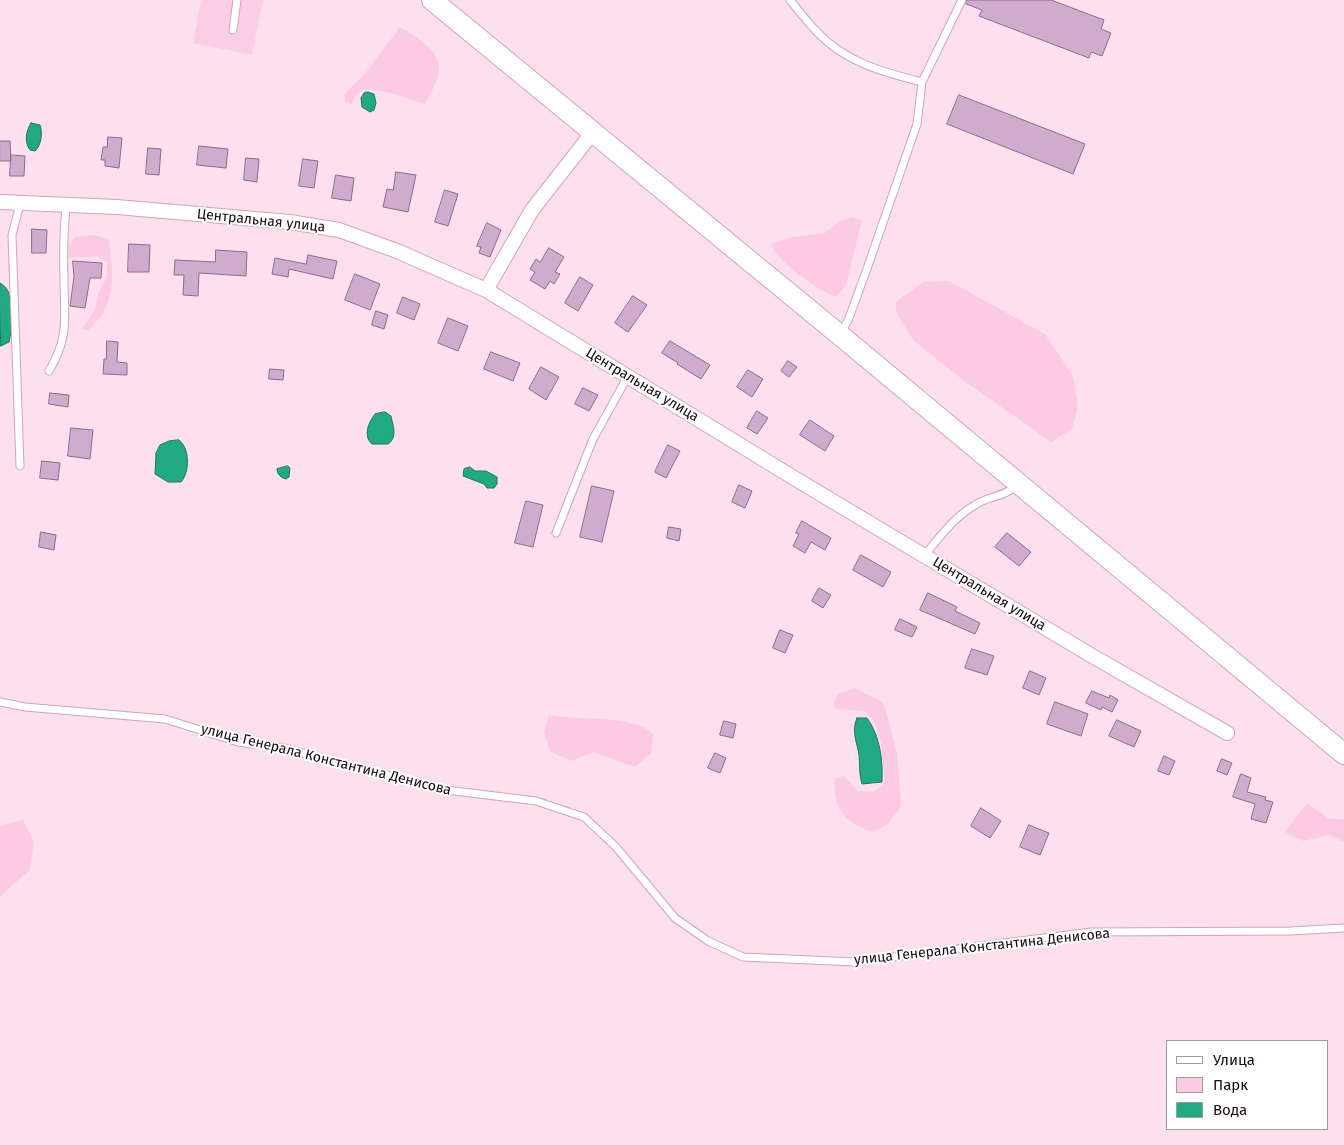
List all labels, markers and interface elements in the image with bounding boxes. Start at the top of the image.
street label: Центральная улица [196,206,326,236]
street label: Центральная улица [582,345,702,425]
street label: Центральная улица [929,554,1049,634]
street label: улица Генерала Константина Денисова [199,721,453,799]
street label: улица Генерала Константина Денисова [853,925,1111,969]
legend [1166,1040,1329,1130]
text: Улица [1213,1051,1255,1069]
text: Парк [1213,1076,1248,1094]
text: Вода [1213,1101,1247,1119]

